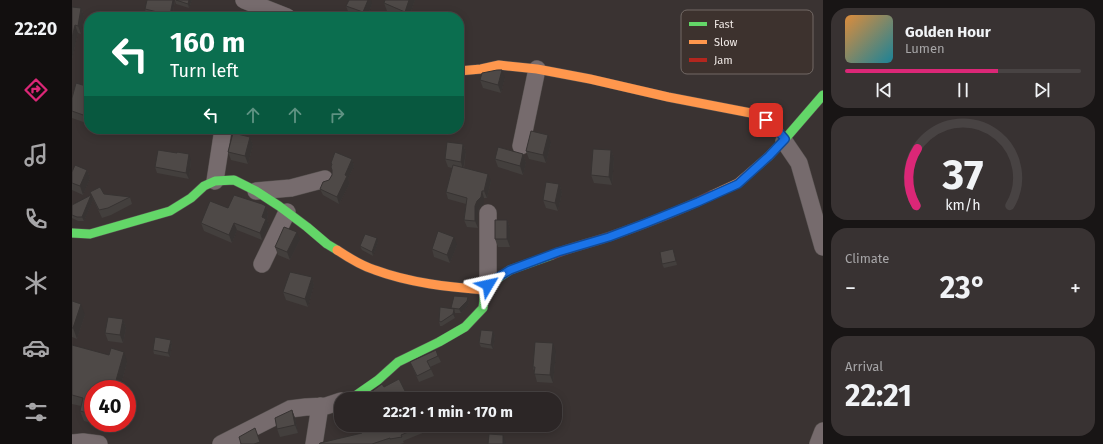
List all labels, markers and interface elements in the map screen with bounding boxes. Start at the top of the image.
legend [681,10,813,74]
text: 22:20 [15,18,57,40]
text: Fast [714,18,734,31]
text: Golden Hour [905,23,991,41]
text: 160 m [170,26,245,59]
icon: left [104,28,156,80]
text: Slow [714,36,738,49]
text: Lumen [905,41,945,56]
text: Jam [714,54,733,67]
text: Turn left [170,60,239,82]
icon: directions [22,76,50,104]
icon: previous [873,79,895,101]
icon: pause [952,79,974,101]
icon: next [1031,79,1053,101]
pin [749,103,783,137]
icon: left [200,104,222,126]
icon: ahead [242,104,264,126]
icon: ahead [284,104,306,126]
icon: right [326,104,348,126]
icon: arrive [755,109,777,131]
icon: music [22,141,50,169]
text: 37 [942,150,983,200]
text: km/h [945,197,981,214]
icon: phone [22,205,50,233]
text: Climate [845,251,889,266]
position arrow [467,264,509,306]
icon: climate [22,269,50,297]
text: 23° [940,270,986,306]
text: − [845,275,856,302]
text: + [1070,275,1081,302]
icon: car [22,334,50,362]
text: Arrival [845,359,883,374]
text: 22:21 [845,378,912,414]
speed limit sign: 40 [84,380,136,432]
icon: filters [22,398,50,426]
text: 22:21 · 1 min · 170 m [383,403,513,421]

